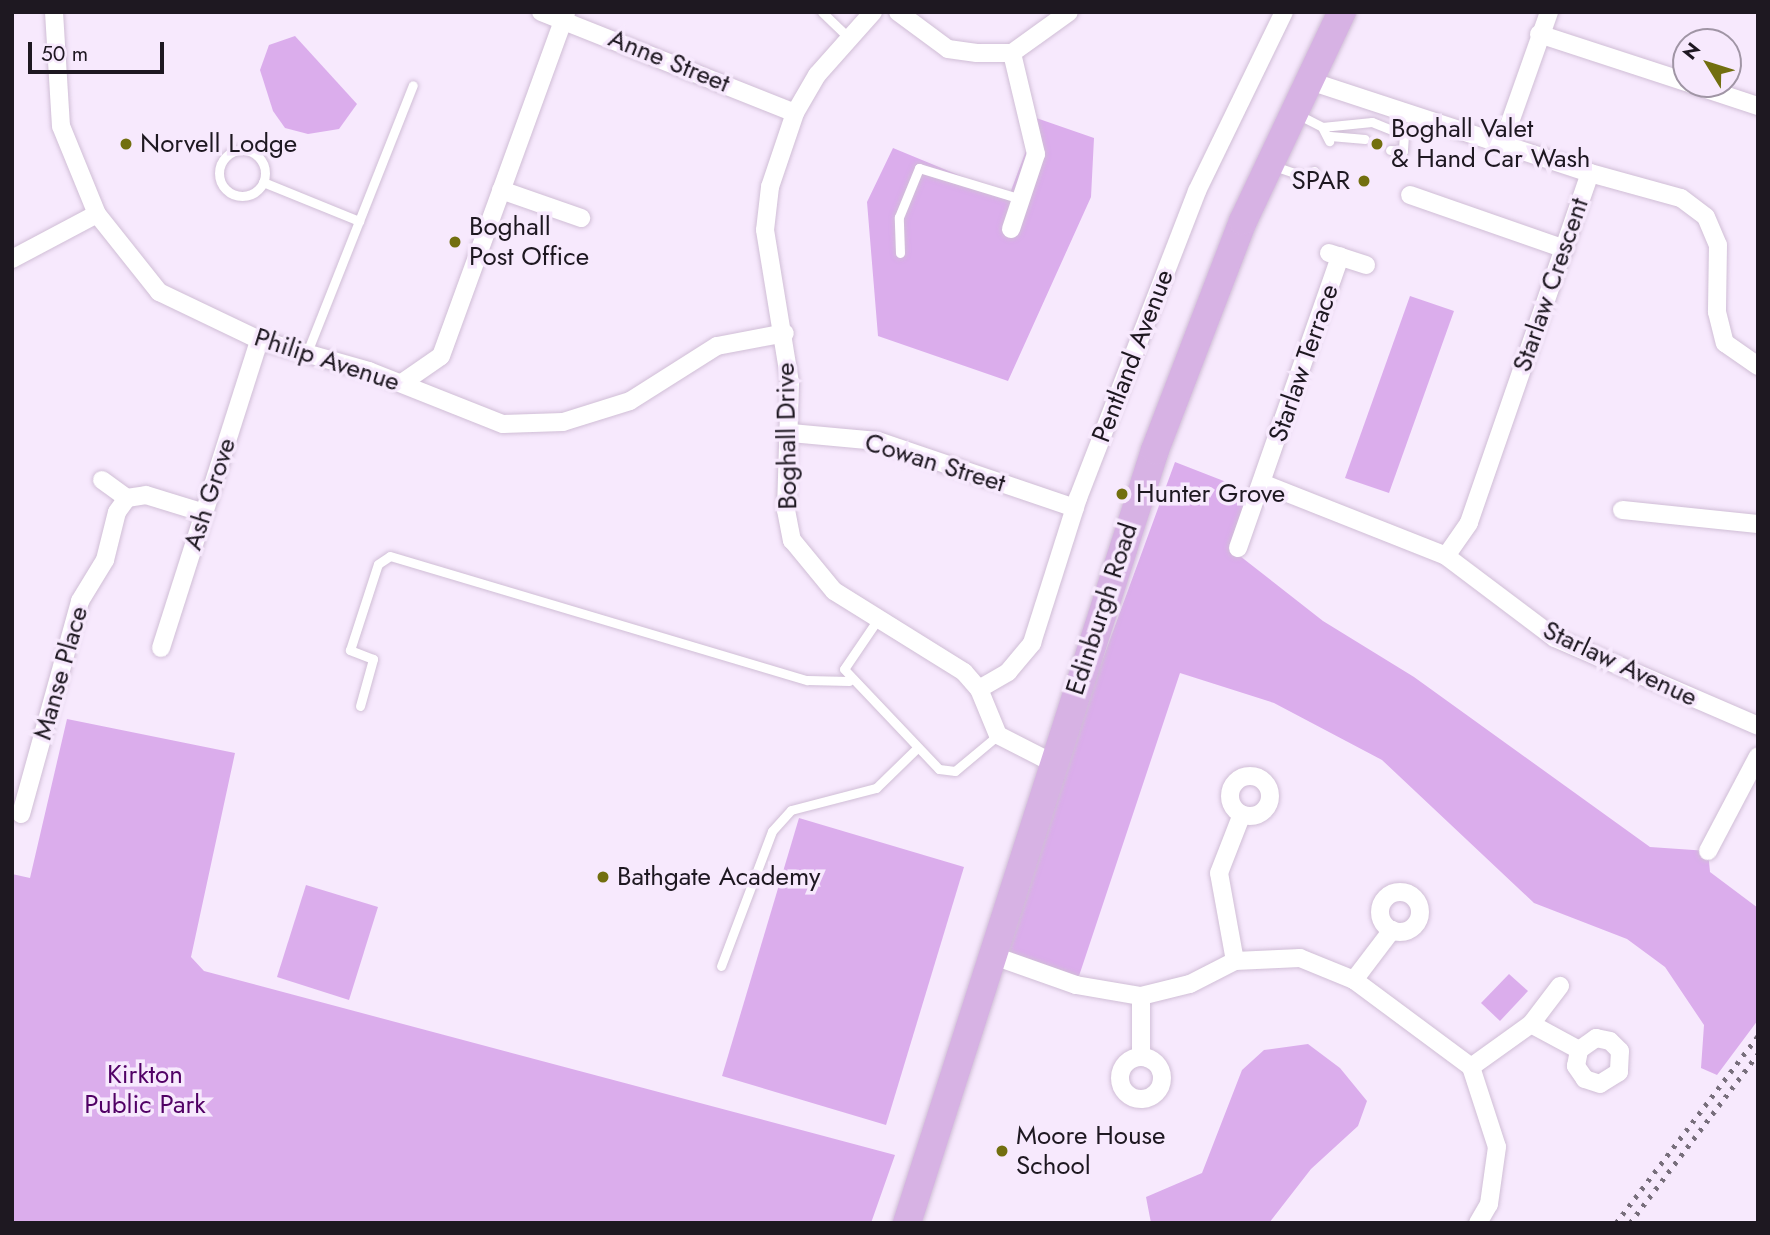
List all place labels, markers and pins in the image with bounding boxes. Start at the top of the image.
place label: Boghall Valet & Hand Car Wash [1391,113,1591,174]
place label: Norvell Lodge [140,128,297,160]
marker: Norvell Lodge [118,136,134,152]
marker: Boghall Valet & Hand Car Wash [1369,136,1385,152]
place label: SPAR [1292,165,1350,197]
marker: SPAR [1356,173,1372,189]
place label: Boghall Post Office [469,211,589,272]
marker: Boghall Post Office [447,234,463,250]
place label: Hunter Grove [1136,478,1285,510]
marker: Hunter Grove [1114,486,1130,502]
place label: Bathgate Academy [617,861,821,893]
marker: Bathgate Academy [595,869,611,885]
place label: Moore House School [1016,1120,1165,1182]
marker: Moore House School [994,1143,1010,1159]

